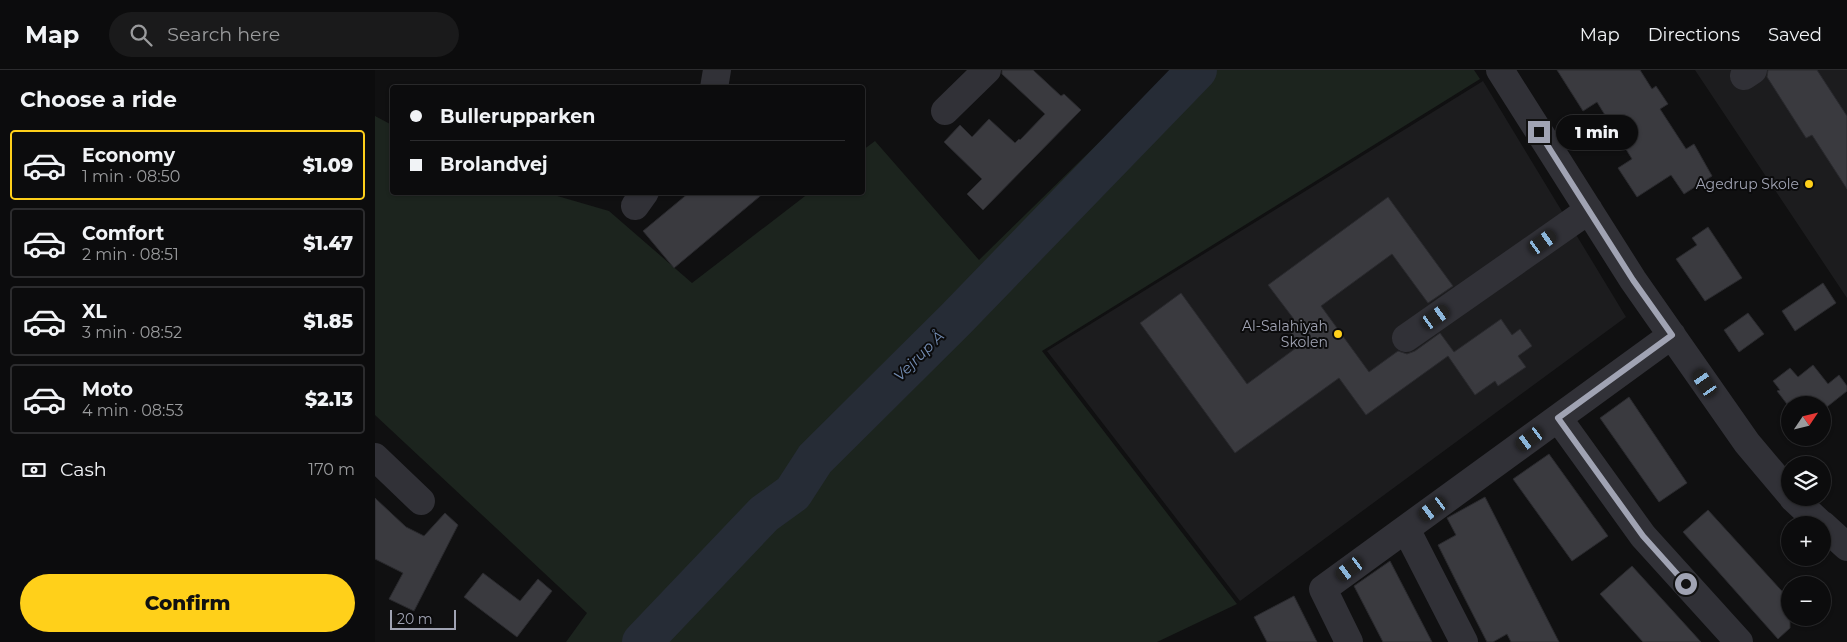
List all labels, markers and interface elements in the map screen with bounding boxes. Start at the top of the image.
search box [109,12,459,57]
text: Map [25,20,79,49]
icon: search [127,21,155,49]
text: Search here [167,23,280,46]
text: Map [1580,24,1620,46]
text: Directions [1648,24,1740,46]
text: Saved [1768,24,1822,46]
text: Choose a ride [20,86,177,113]
text: Bullerupparken [440,105,595,128]
callout: 1 min [1557,114,1639,150]
route end [1528,121,1550,143]
text: 1 min [1575,123,1619,142]
icon: car [22,143,67,188]
text: Economy [82,144,175,167]
text: Brolandvej [440,153,548,176]
text: $1.09 [303,154,353,177]
text: 1 min · 08:50 [82,167,180,186]
place label: Agedrup Skole [1696,175,1799,193]
marker: Agedrup Skole [1803,178,1815,190]
icon: car [22,221,67,266]
text: Comfort [82,222,164,245]
car [1526,227,1559,257]
text: $1.47 [303,232,353,255]
text: 2 min · 08:51 [82,245,179,264]
icon: car [22,299,67,344]
text: XL [82,300,107,323]
car [1419,302,1452,332]
text: $1.85 [303,310,353,333]
place label: Al-Salahiyah Skolen [1242,317,1328,351]
text: 3 min · 08:52 [82,323,182,342]
water label: Vejrup Å [889,326,948,385]
marker: Al-Salahiyah Skolen [1332,328,1344,340]
car [1690,366,1719,400]
icon: car [22,377,67,422]
text: Moto [82,378,133,401]
text: $2.13 [305,388,353,411]
north arrow [1781,396,1831,446]
map controls [1781,396,1831,626]
text: 4 min · 08:53 [82,401,183,420]
car [1513,424,1546,454]
icon: cash [20,456,48,484]
button: layers [1781,456,1831,506]
text: Cash [60,458,107,481]
text: 170 m [308,460,355,479]
car [1416,494,1449,524]
button: + [1781,516,1831,566]
car [1333,554,1366,584]
route start [1675,573,1697,595]
button: Confirm [20,574,355,632]
button: − [1781,576,1831,626]
scale bar [390,607,456,630]
text: 20 m [397,610,433,628]

